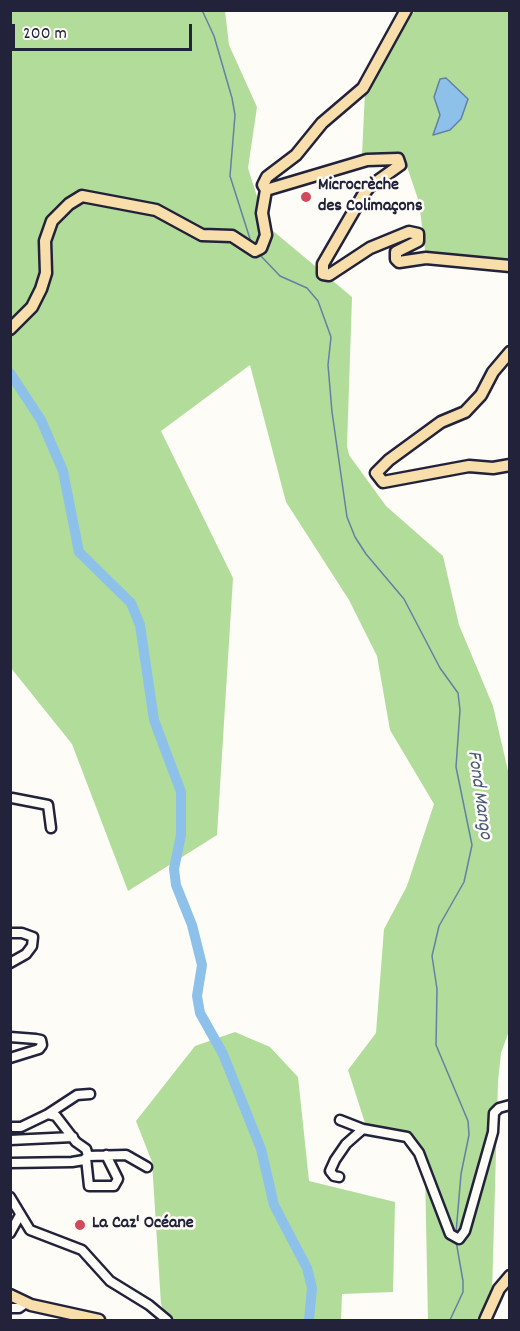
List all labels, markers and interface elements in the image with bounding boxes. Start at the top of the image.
scale bar [15,12,195,50]
text: 200 m [23,22,67,47]
place label: Microcrèche des Colimaçons [318,176,422,219]
marker: Microcrèche des Colimaçons [299,190,313,204]
water label: Fond Mango [460,749,496,841]
place label: La Caz' Océane [92,1214,194,1236]
marker: La Caz' Océane [73,1218,87,1232]

